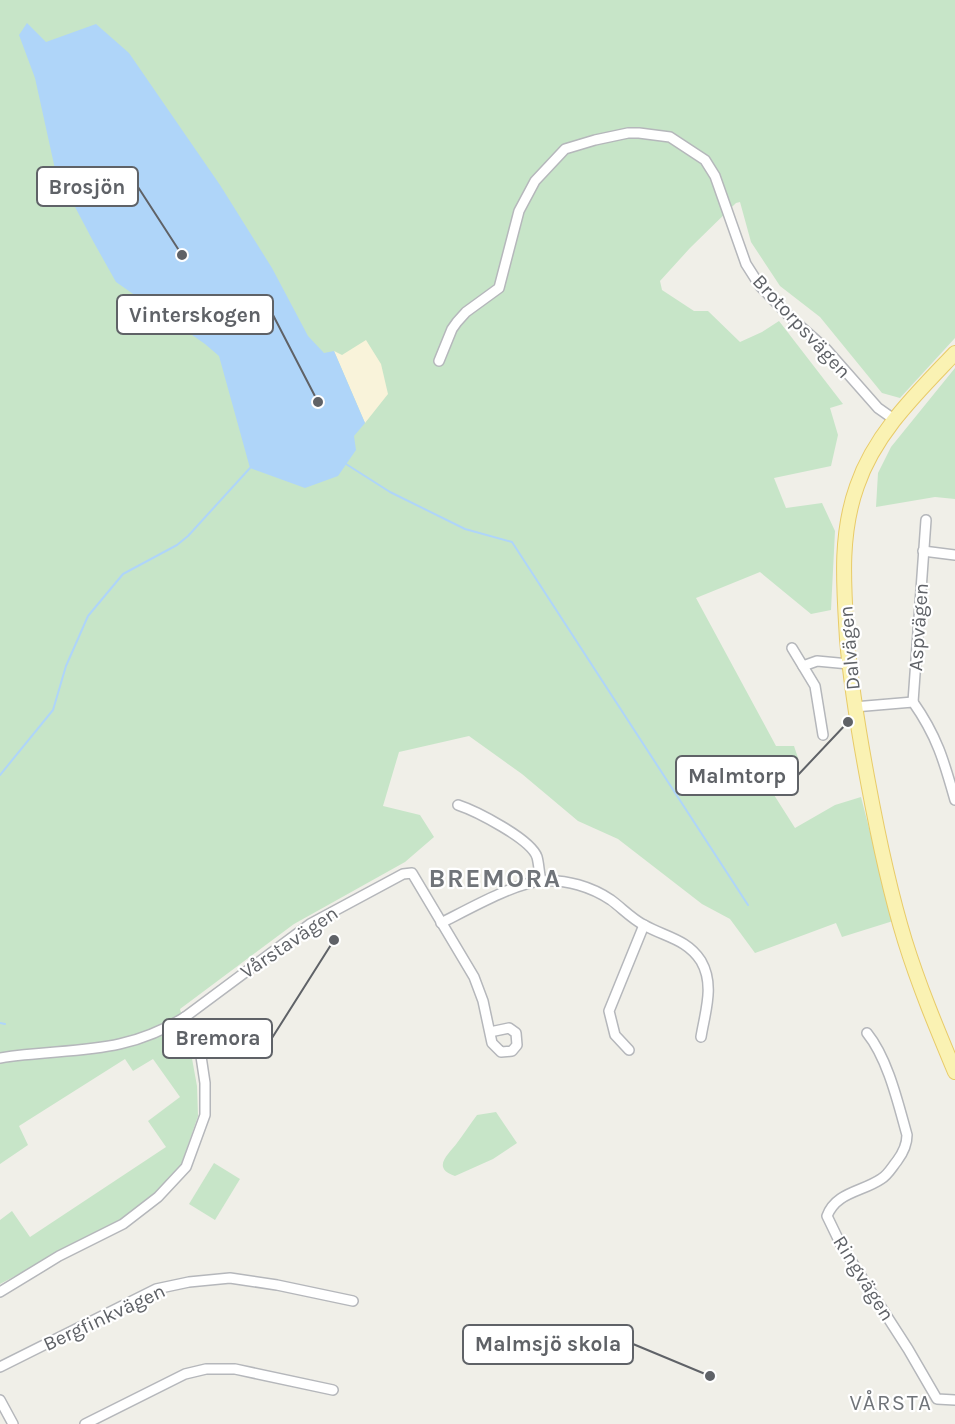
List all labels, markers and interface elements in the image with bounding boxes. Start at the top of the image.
callout: Brosjön [37,167,138,206]
text: Brosjön [49,175,125,199]
street label: Brotorpsvägen [748,270,855,383]
callout: Vinterskogen [117,295,273,334]
text: Vinterskogen [129,303,261,327]
street label: Aspvägen [904,582,933,672]
street label: Dalvägen [834,605,865,691]
callout: Malmtorp [676,756,798,795]
text: Malmtorp [688,764,786,788]
district label: BREMORA [429,863,561,894]
street label: Vårstavägen [236,901,342,983]
callout: Bremora [163,1019,272,1058]
text: Bremora [175,1026,261,1050]
street label: Ringvägen [828,1231,899,1325]
street label: Bergfinkvägen [40,1279,169,1356]
callout: Malmsjö skola [463,1325,633,1364]
text: Malmsjö skola [475,1332,621,1356]
district label: VÅRSTA [850,1389,932,1416]

